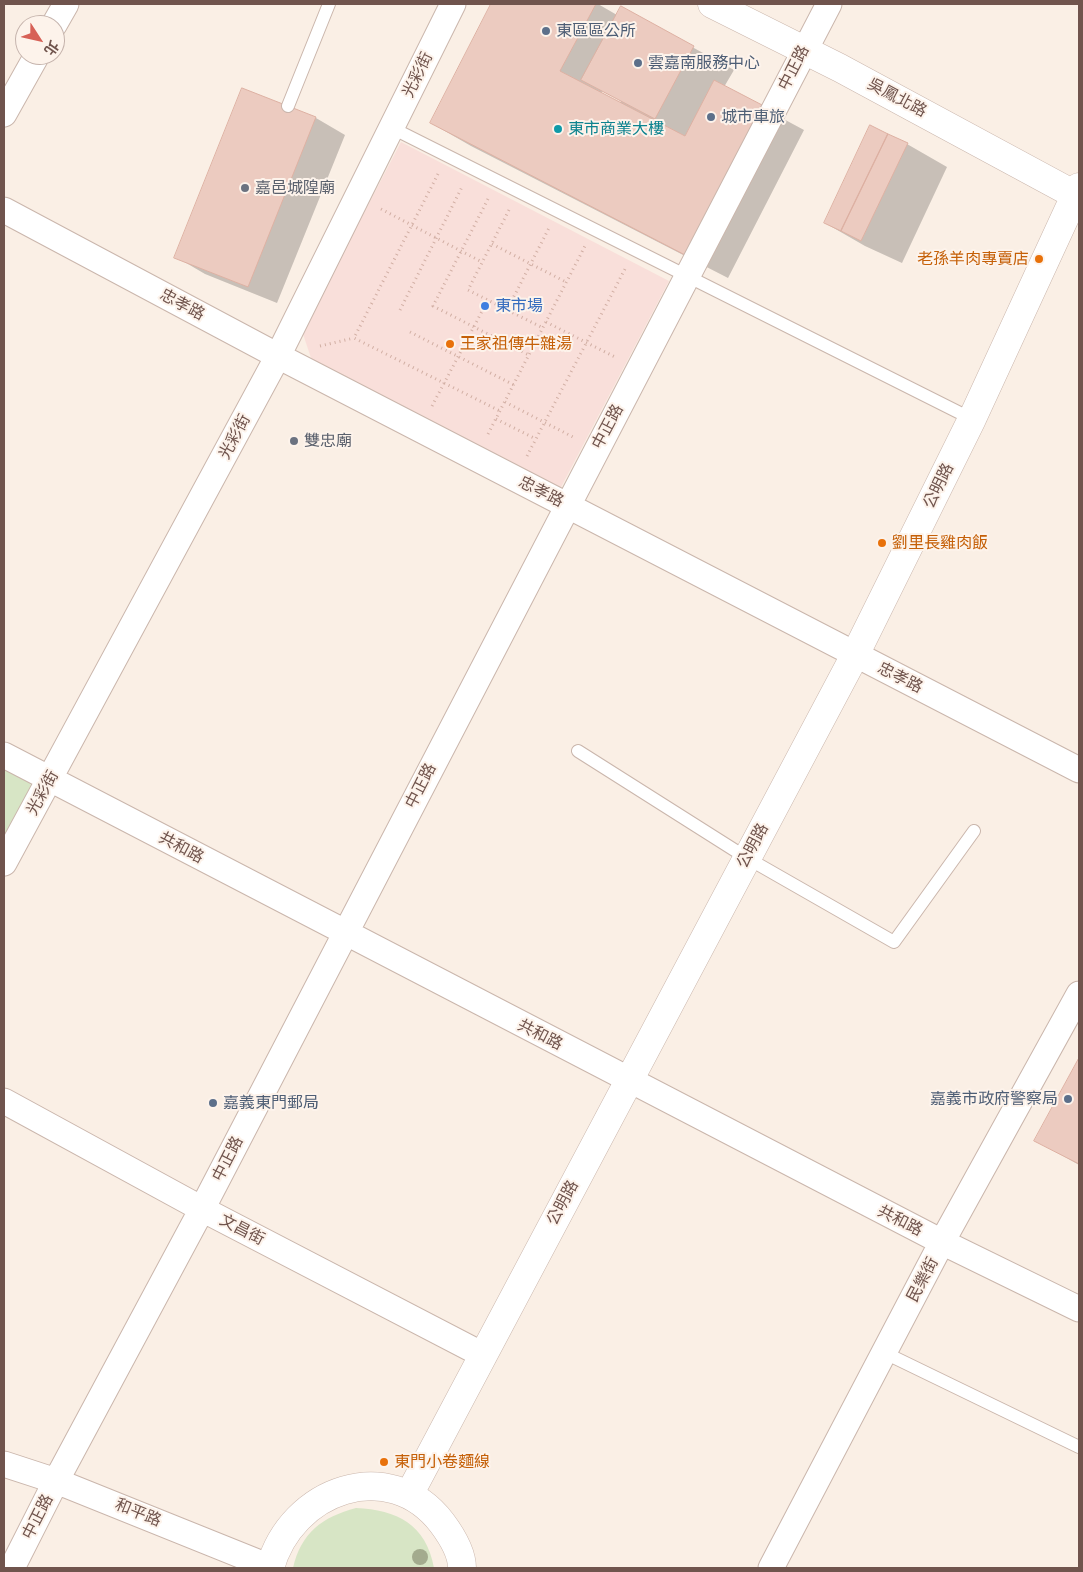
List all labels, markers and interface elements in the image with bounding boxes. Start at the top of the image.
north arrow [15,15,65,65]
place label: 東區區公所 [556,21,636,41]
marker: 東區區公所 [540,25,552,37]
text: 北 [40,37,64,59]
street label: 中正路 [775,42,813,94]
street label: 光彩街 [399,49,437,101]
place label: 雲嘉南服務中心 [648,53,760,73]
marker: 雲嘉南服務中心 [632,57,644,69]
street label: 吳鳳北路 [864,75,930,121]
place label: 城市車旅 [721,107,785,127]
marker: 城市車旅 [705,111,717,123]
place label: 東市商業大樓 [568,119,664,139]
marker: 東市商業大樓 [552,123,564,135]
place label: 嘉邑城隍廟 [255,178,335,198]
marker: 嘉邑城隍廟 [239,182,251,194]
place label: 老孫羊肉專賣店 [917,249,1029,269]
marker: 老孫羊肉專賣店 [1033,253,1045,265]
street label: 忠孝路 [156,285,208,325]
place label: 東市場 [495,296,543,316]
marker: 東市場 [479,300,491,312]
place label: 王家祖傳牛雜湯 [460,334,572,354]
marker: 王家祖傳牛雜湯 [444,338,456,350]
street label: 中正路 [588,401,628,453]
street label: 光彩街 [215,411,255,463]
place label: 雙忠廟 [304,431,352,451]
marker: 雙忠廟 [288,435,300,447]
street label: 公明路 [920,460,958,512]
street label: 忠孝路 [515,473,567,511]
place label: 劉里長雞肉飯 [892,533,988,553]
marker: 劉里長雞肉飯 [876,537,888,549]
street label: 忠孝路 [874,659,926,697]
street label: 中正路 [402,760,440,812]
street label: 光彩街 [23,767,63,819]
street label: 公明路 [733,820,773,872]
street label: 共和路 [155,828,207,868]
street label: 共和路 [514,1016,566,1054]
place label: 嘉義市政府警察局 [930,1089,1058,1109]
place label: 嘉義東門郵局 [223,1093,319,1113]
marker: 嘉義市政府警察局 [1062,1093,1074,1105]
marker: 嘉義東門郵局 [207,1097,219,1109]
street label: 中正路 [209,1133,247,1185]
street label: 公明路 [543,1177,583,1229]
street label: 共和路 [874,1202,926,1240]
street label: 文昌街 [216,1211,268,1249]
street label: 民樂街 [903,1254,943,1306]
place label: 東門小卷麵線 [394,1452,490,1472]
marker: 東門小卷麵線 [378,1456,390,1468]
street label: 中正路 [19,1491,57,1543]
street label: 和平路 [112,1495,164,1531]

